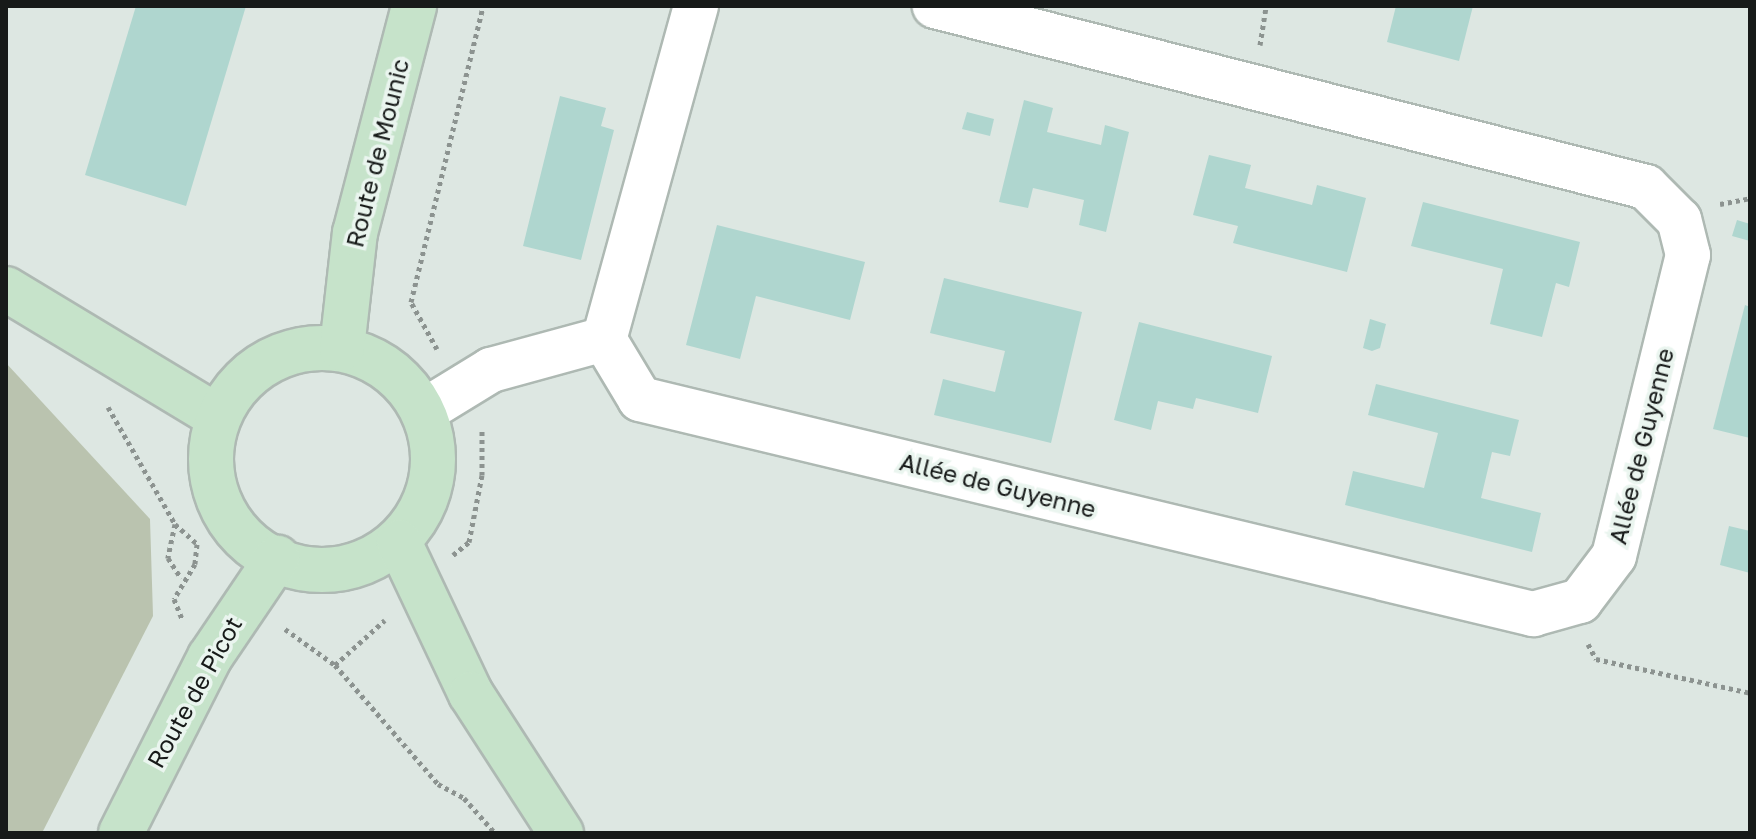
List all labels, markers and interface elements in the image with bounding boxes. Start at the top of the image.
street label: Route de Mounic [340,56,414,250]
street label: Allée de Guyenne [1603,345,1679,547]
street label: Allée de Guyenne [897,447,1099,523]
street label: Route de Picot [141,611,247,773]

